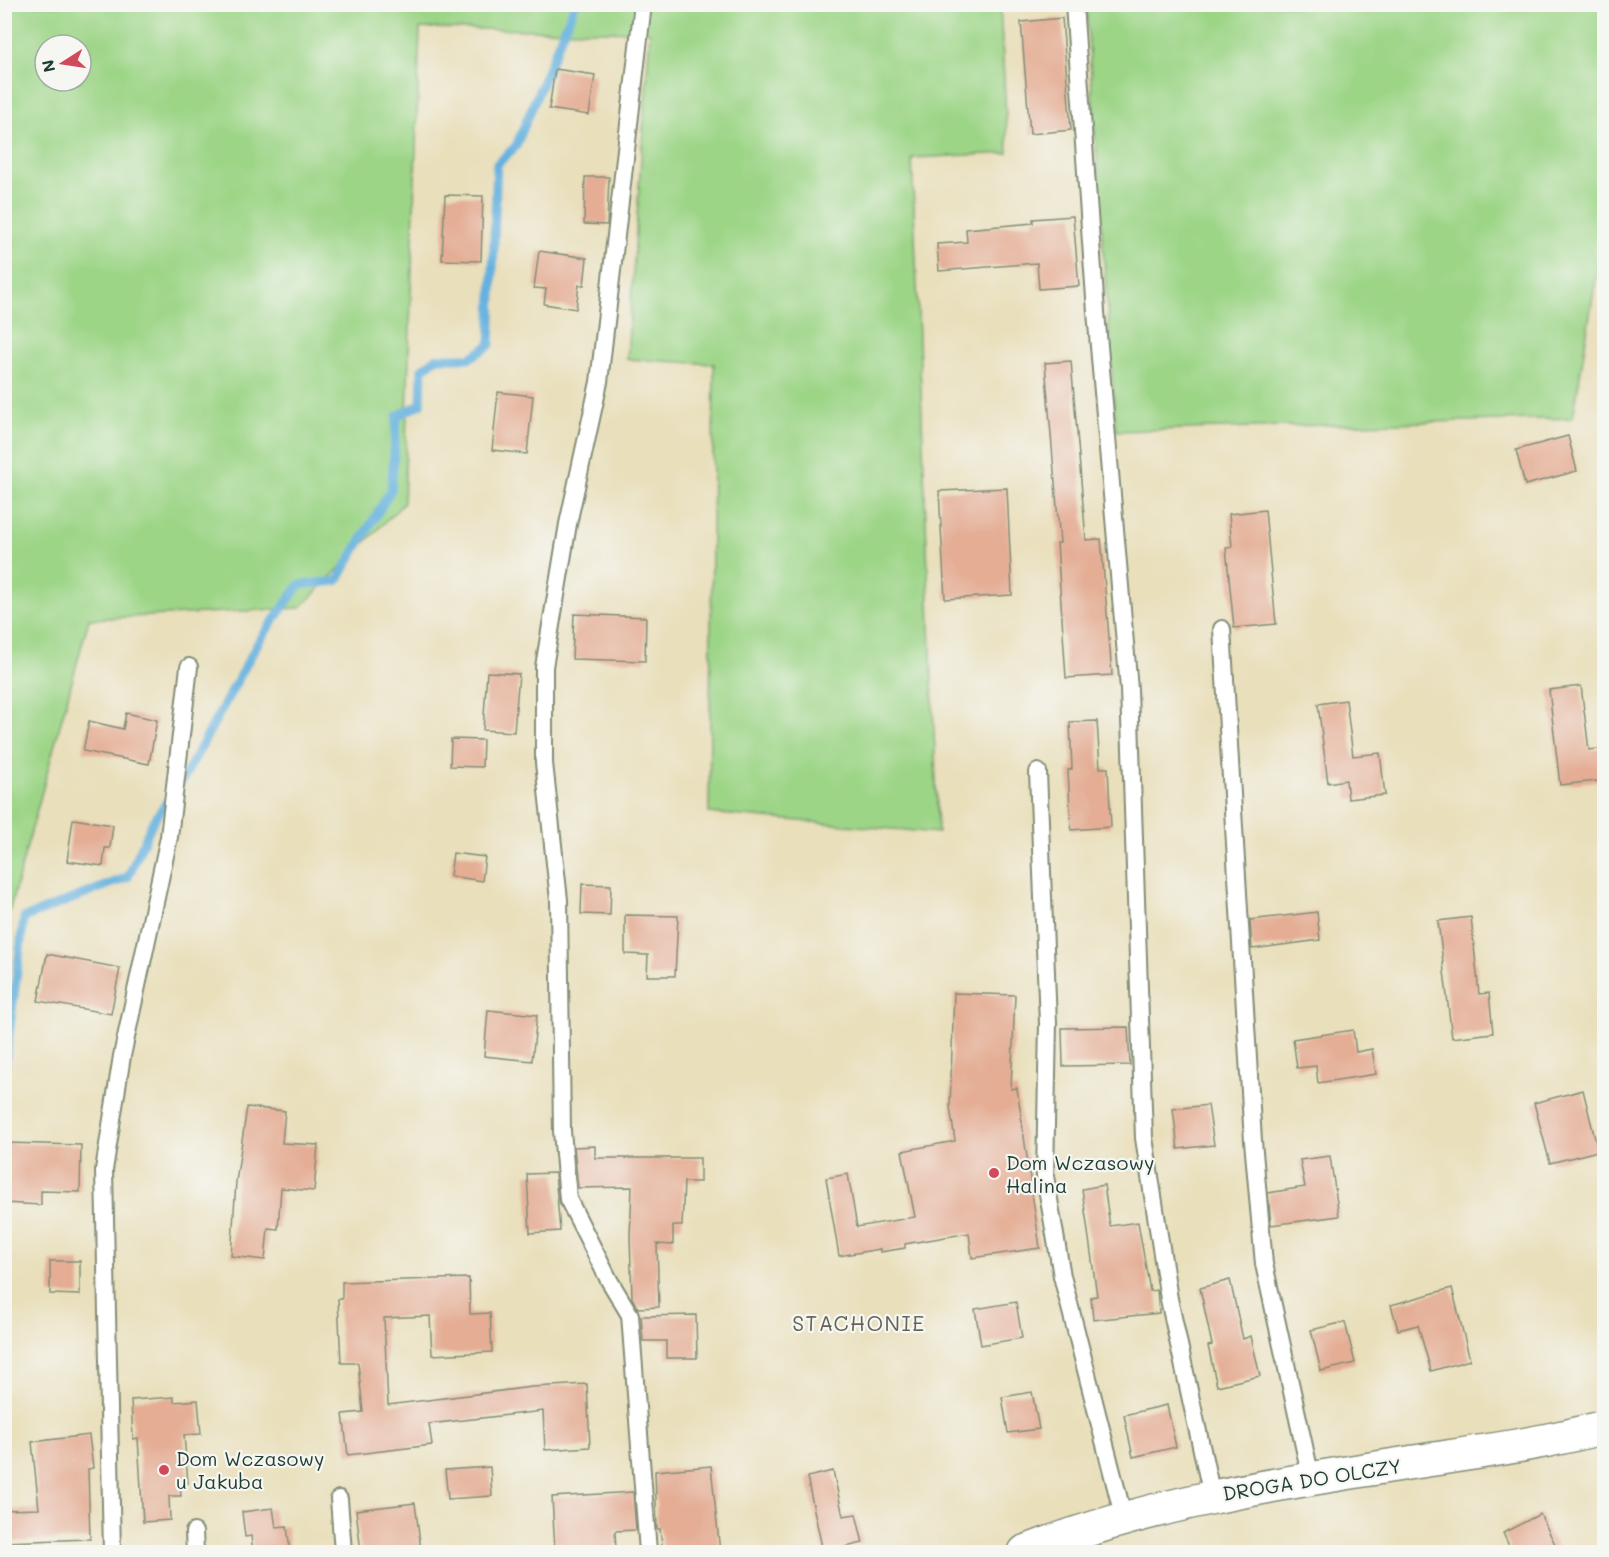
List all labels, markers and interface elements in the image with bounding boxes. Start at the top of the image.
north arrow [33,33,93,93]
text: N [36,58,59,74]
place label: Dom Wczasowy Halina [1006,1149,1154,1198]
marker: Dom Wczasowy Halina [987,1166,1001,1180]
district label: STACHONIE [792,1309,926,1336]
place label: Dom Wczasowy u Jakuba [176,1445,324,1494]
street label: DROGA DO OLCZY [1221,1452,1403,1506]
marker: Dom Wczasowy u Jakuba [157,1463,171,1477]

